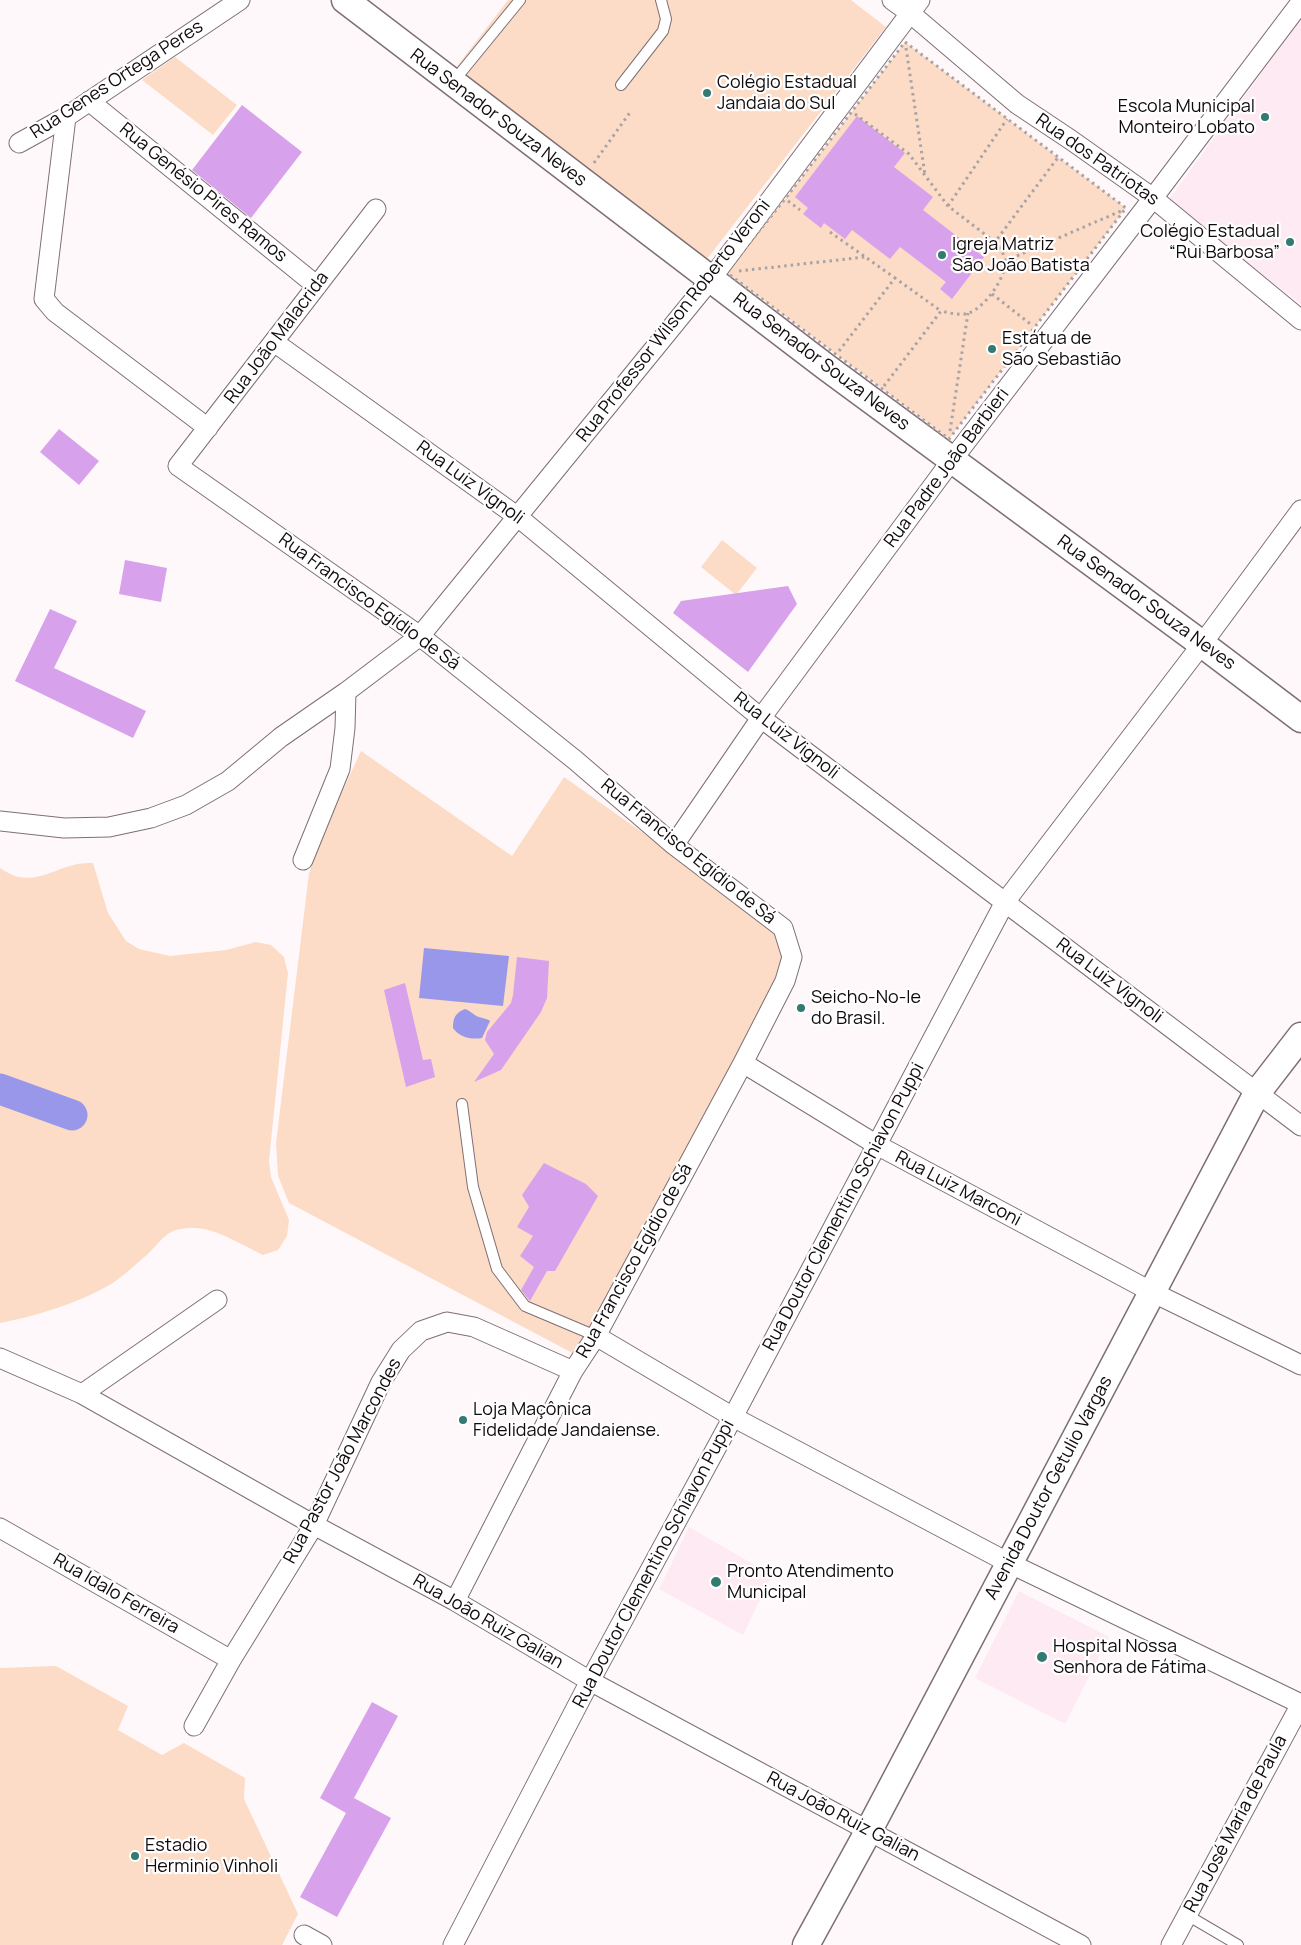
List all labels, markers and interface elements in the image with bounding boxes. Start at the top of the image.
street label: Rua Genes Ortega Peres [27,16,207,144]
street label: Rua Senador Souza Neves [406,45,590,191]
place label: Colégio Estadual Jandaia do Sul [717,72,857,115]
marker: Colégio Estadual Jandaia do Sul [701,87,713,99]
place label: Escola Municipal Monteiro Lobato [1118,96,1255,138]
street label: Rua dos Patriotas [1031,109,1163,211]
marker: Escola Municipal Monteiro Lobato [1259,111,1271,123]
street label: Rua Genésio Pires Ramos [115,119,291,267]
street label: Rua Professor Wilson Roberto Veroni [573,195,775,447]
place label: Colégio Estadual “Rui Barbosa” [1140,221,1280,264]
place label: Igreja Matriz São João Batista [952,234,1090,276]
marker: Colégio Estadual “Rui Barbosa” [1284,236,1296,248]
marker: Igreja Matriz São João Batista [936,249,948,261]
street label: Rua João Malacrida [220,268,334,408]
street label: Rua Senador Souza Neves [729,289,913,435]
place label: Estátua de São Sebastião [1002,328,1121,370]
marker: Estátua de São Sebastião [986,343,998,355]
street label: Rua Padre João Barbieri [880,384,1014,552]
street label: Rua Luiz Vignoli [412,437,528,529]
street label: Rua Francisco Egídio de Sá [274,529,464,675]
street label: Rua Senador Souza Neves [1053,531,1239,675]
street label: Rua Luiz Vignoli [729,688,843,784]
street label: Rua Francisco Egídio de Sá [596,775,780,929]
street label: Rua Luiz Vignoli [1051,934,1167,1028]
place label: Seicho-No-Ie do Brasil. [811,987,921,1030]
marker: Seicho-No-Ie do Brasil. [795,1002,807,1014]
street label: Rua Doutor Clementino Schiavon Puppi [759,1059,929,1355]
street label: Rua Luiz Marconi [891,1147,1025,1231]
street label: Rua Francisco Egídio de Sá [573,1160,697,1362]
street label: Rua Pastor João Marcondes [280,1355,406,1567]
street label: Avenida Doutor Getulio Vargas [981,1373,1117,1603]
place label: Loja Maçônica Fidelidade Jandaiense. [473,1399,660,1442]
marker: Loja Maçônica Fidelidade Jandaiense. [457,1414,469,1426]
street label: Rua Doutor Clementino Schiavon Puppi [569,1416,739,1712]
street label: Rua Idalo Ferreira [49,1549,183,1639]
place label: Pronto Atendimento Municipal [727,1561,894,1604]
street label: Rua João Ruiz Galian [409,1570,567,1674]
marker: Pronto Atendimento Municipal [709,1575,723,1589]
place label: Hospital Nossa Senhora de Fátima [1053,1636,1206,1678]
marker: Hospital Nossa Senhora de Fátima [1035,1650,1049,1664]
street label: Rua José Maria de Paula [1180,1732,1292,1916]
street label: Rua João Ruiz Galian [763,1768,923,1866]
place label: Estadio Herminio Vinholi [145,1835,278,1878]
marker: Estadio Herminio Vinholi [129,1850,141,1862]

